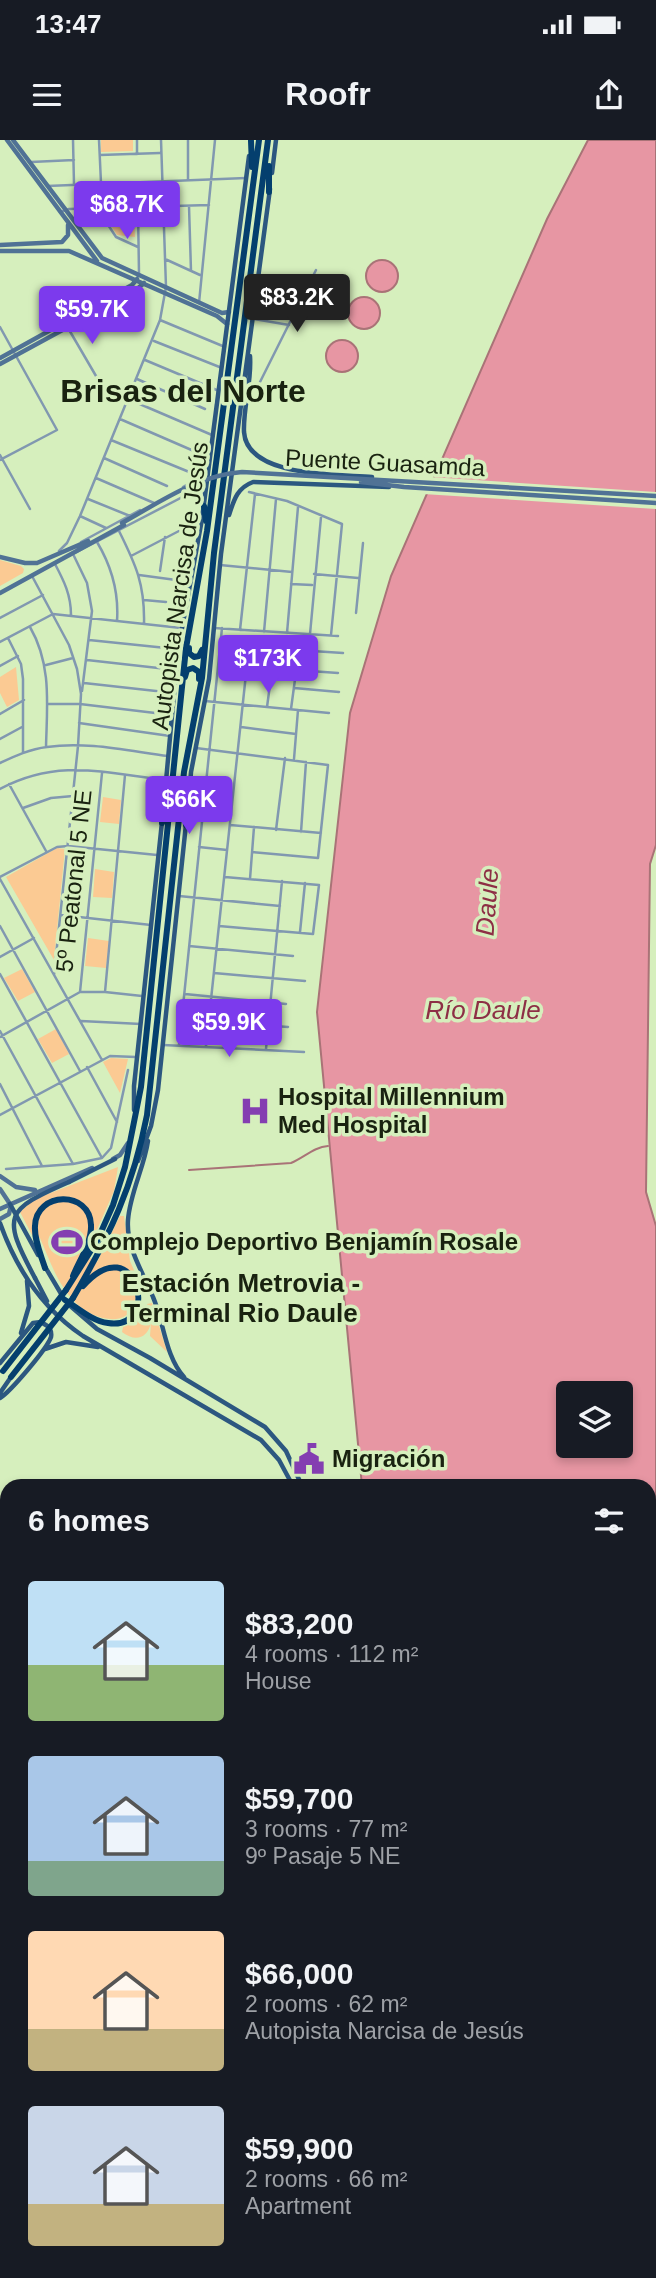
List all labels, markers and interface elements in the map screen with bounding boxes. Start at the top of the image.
text: 13:47 [35,9,102,39]
icon: menu [28,76,66,114]
text: Roofr [285,76,371,112]
icon: share [590,76,628,114]
pin: $68.7K [70,182,184,241]
text: $68.7K [90,191,164,217]
pin: $83.2K [240,274,354,334]
text: $83.2K [260,284,334,310]
pin: $59.7K [35,286,149,346]
text: $59.7K [55,296,129,322]
district label: Brisas del Norte [60,373,306,409]
street label: Autopista Narcisa de Jesús [146,440,213,732]
street label: Puente Guasamda [284,444,486,481]
pin: $173K [219,636,317,695]
text: $173K [234,645,302,671]
pin: $66K [148,776,230,836]
text: $66K [162,786,216,812]
street label: 5º Peatonal 5 NE [50,788,97,974]
water label: Daule [470,867,504,937]
water label: Río Daule [425,995,541,1025]
pin: $59.9K [172,1000,286,1059]
text: $59.9K [192,1009,266,1035]
place label: Hospital Millennium Med Hospital [278,1083,505,1138]
hospital icon: Hospital Millennium Med Hospital [238,1094,272,1128]
sports icon: Complejo Deportivo Benjamín Rosale [50,1225,84,1259]
place label: Complejo Deportivo Benjamín Rosale [90,1228,518,1255]
district label: Estación Metrovia - Terminal Rio Daule [122,1268,360,1328]
map controls [556,1381,633,1458]
button: layers [556,1381,633,1458]
public building icon: Migración [292,1442,326,1476]
place label: Migración [332,1445,445,1472]
icon: filters [590,1502,628,1540]
text: 6 homes [28,1504,150,1537]
text: $83,200 [245,1607,353,1640]
icon: home [84,1609,168,1693]
text: 4 rooms · 112 m² [245,1641,418,1667]
text: House [245,1668,311,1694]
text: $59,700 [245,1782,353,1815]
icon: home [84,1784,168,1868]
text: 3 rooms · 77 m² [245,1816,407,1842]
text: 9º Pasaje 5 NE [245,1843,400,1869]
text: $66,000 [245,1957,353,1990]
icon: home [84,1959,168,2043]
text: 2 rooms · 62 m² [245,1991,407,2017]
text: Autopista Narcisa de Jesús [245,2018,524,2044]
text: $59,900 [245,2132,353,2165]
icon: home [84,2134,168,2218]
text: 2 rooms · 66 m² [245,2166,407,2192]
text: Apartment [245,2193,351,2219]

